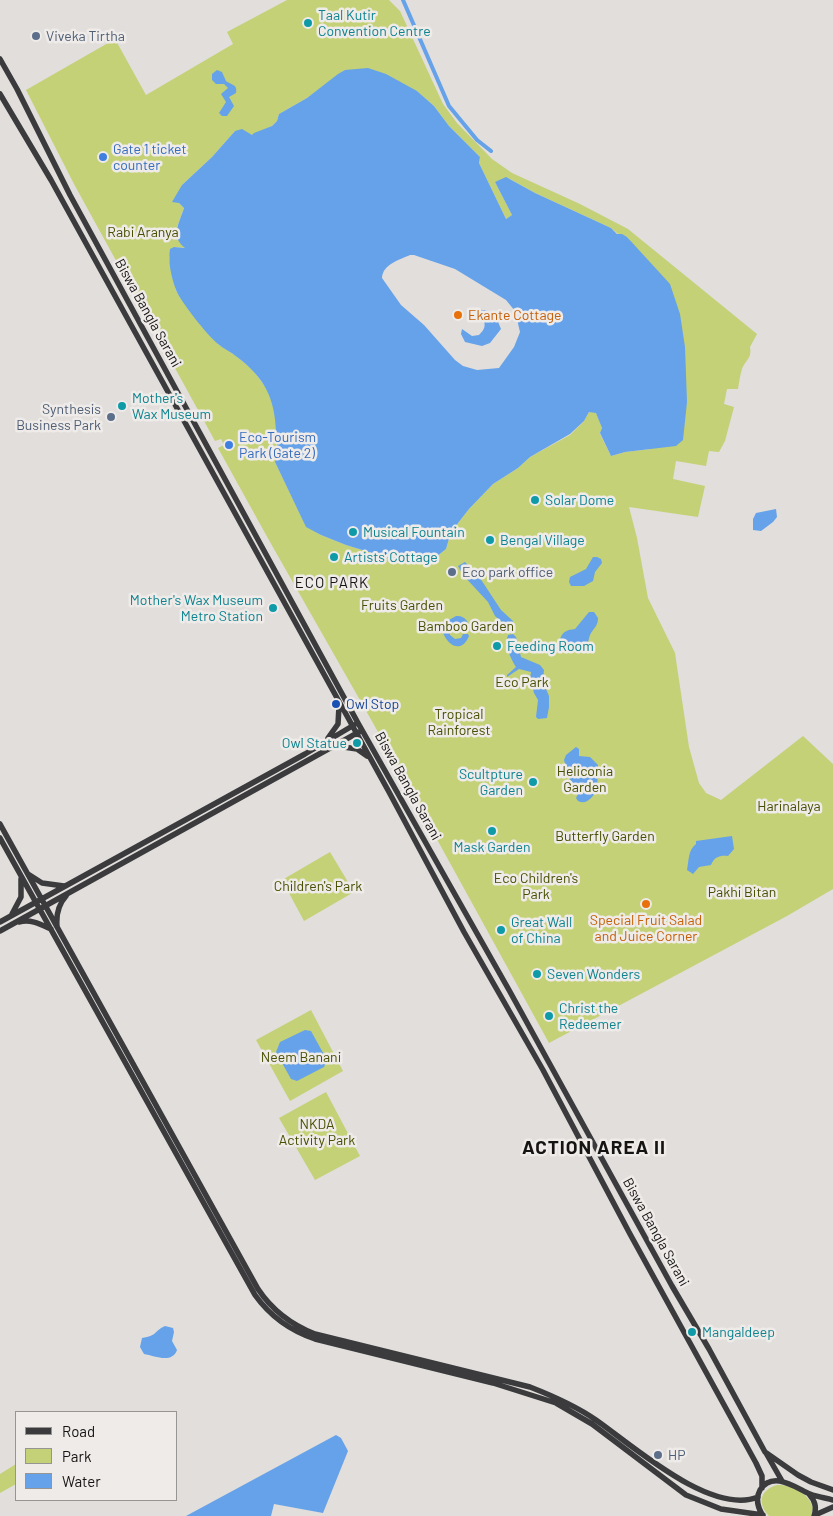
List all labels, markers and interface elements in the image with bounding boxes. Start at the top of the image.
place label: Taal Kutir Convention Centre [318,7,431,40]
marker: Taal Kutir Convention Centre [302,17,314,29]
place label: Viveka Tirtha [46,28,125,44]
marker: Viveka Tirtha [30,30,42,42]
place label: Gate 1 ticket counter [113,141,187,174]
marker: Gate 1 ticket counter [97,151,109,163]
park label: Rabi Aranya [107,224,179,240]
street label: Biswa Bangla Sarani [111,256,185,370]
place label: Ekante Cottage [468,307,562,323]
marker: Ekante Cottage [452,309,464,321]
place label: Mother's Wax Museum [132,390,211,422]
marker: Mother's Wax Museum [116,400,128,412]
place label: Synthesis Business Park [16,401,101,434]
marker: Synthesis Business Park [105,411,117,423]
place label: Eco-Tourism Park (Gate 2) [239,429,316,462]
marker: Eco-Tourism Park (Gate 2) [223,439,235,451]
place label: Solar Dome [545,492,614,508]
marker: Solar Dome [529,494,541,506]
place label: Musical Fountain [363,524,465,540]
marker: Musical Fountain [347,526,359,538]
place label: Bengal Village [500,532,585,548]
marker: Bengal Village [484,534,496,546]
place label: Artists' Cottage [344,549,438,565]
marker: Artists' Cottage [328,551,340,563]
place label: Eco park office [462,564,553,580]
marker: Eco park office [446,566,458,578]
district label: ECO PARK [294,574,370,592]
place label: Mother's Wax Museum Metro Station [130,592,263,624]
park label: Fruits Garden [361,597,443,613]
marker: Mother's Wax Museum Metro Station [267,602,279,614]
park label: Bamboo Garden [418,618,514,634]
place label: Feeding Room [507,638,594,654]
marker: Feeding Room [491,640,503,652]
park label: Eco Park [495,674,549,690]
place label: Owl Stop [346,696,399,712]
marker: Owl Stop [330,698,342,710]
park label: Tropical Rainforest [428,706,490,739]
street label: Biswa Bangla Sarani [371,729,445,843]
place label: Owl Statue [282,735,347,751]
marker: Owl Statue [351,737,363,749]
park label: Heliconia Garden [557,763,613,796]
place label: Scultpture Garden [459,766,523,799]
marker: Scultpture Garden [527,776,539,788]
park label: Harinalaya [757,798,821,814]
marker: Mask Garden [486,825,498,837]
park label: Butterfly Garden [555,828,655,844]
place label: Mask Garden [453,839,531,855]
park label: Eco Children's Park [494,870,578,902]
park label: Children's Park [274,878,362,894]
park label: Pakhi Bitan [708,884,776,900]
marker: Special Fruit Salad and Juice Corner [640,898,652,910]
place label: Special Fruit Salad and Juice Corner [590,912,702,944]
place label: Great Wall of China [511,914,572,946]
marker: Great Wall of China [495,924,507,936]
place label: Seven Wonders [547,966,640,982]
marker: Seven Wonders [531,968,543,980]
place label: Christ the Redeemer [559,1000,622,1032]
marker: Christ the Redeemer [543,1010,555,1022]
park label: Neem Banani [261,1049,341,1065]
park label: NKDA Activity Park [279,1116,355,1148]
district label: ACTION AREA II [520,1137,668,1159]
street label: Biswa Bangla Sarani [619,1175,693,1289]
place label: Mangaldeep [702,1324,775,1340]
marker: Mangaldeep [686,1326,698,1338]
legend [15,1411,178,1501]
text: Road [62,1422,95,1440]
text: Park [62,1447,91,1465]
place label: HP [668,1447,685,1463]
marker: HP [652,1449,664,1461]
text: Water [62,1472,101,1490]

